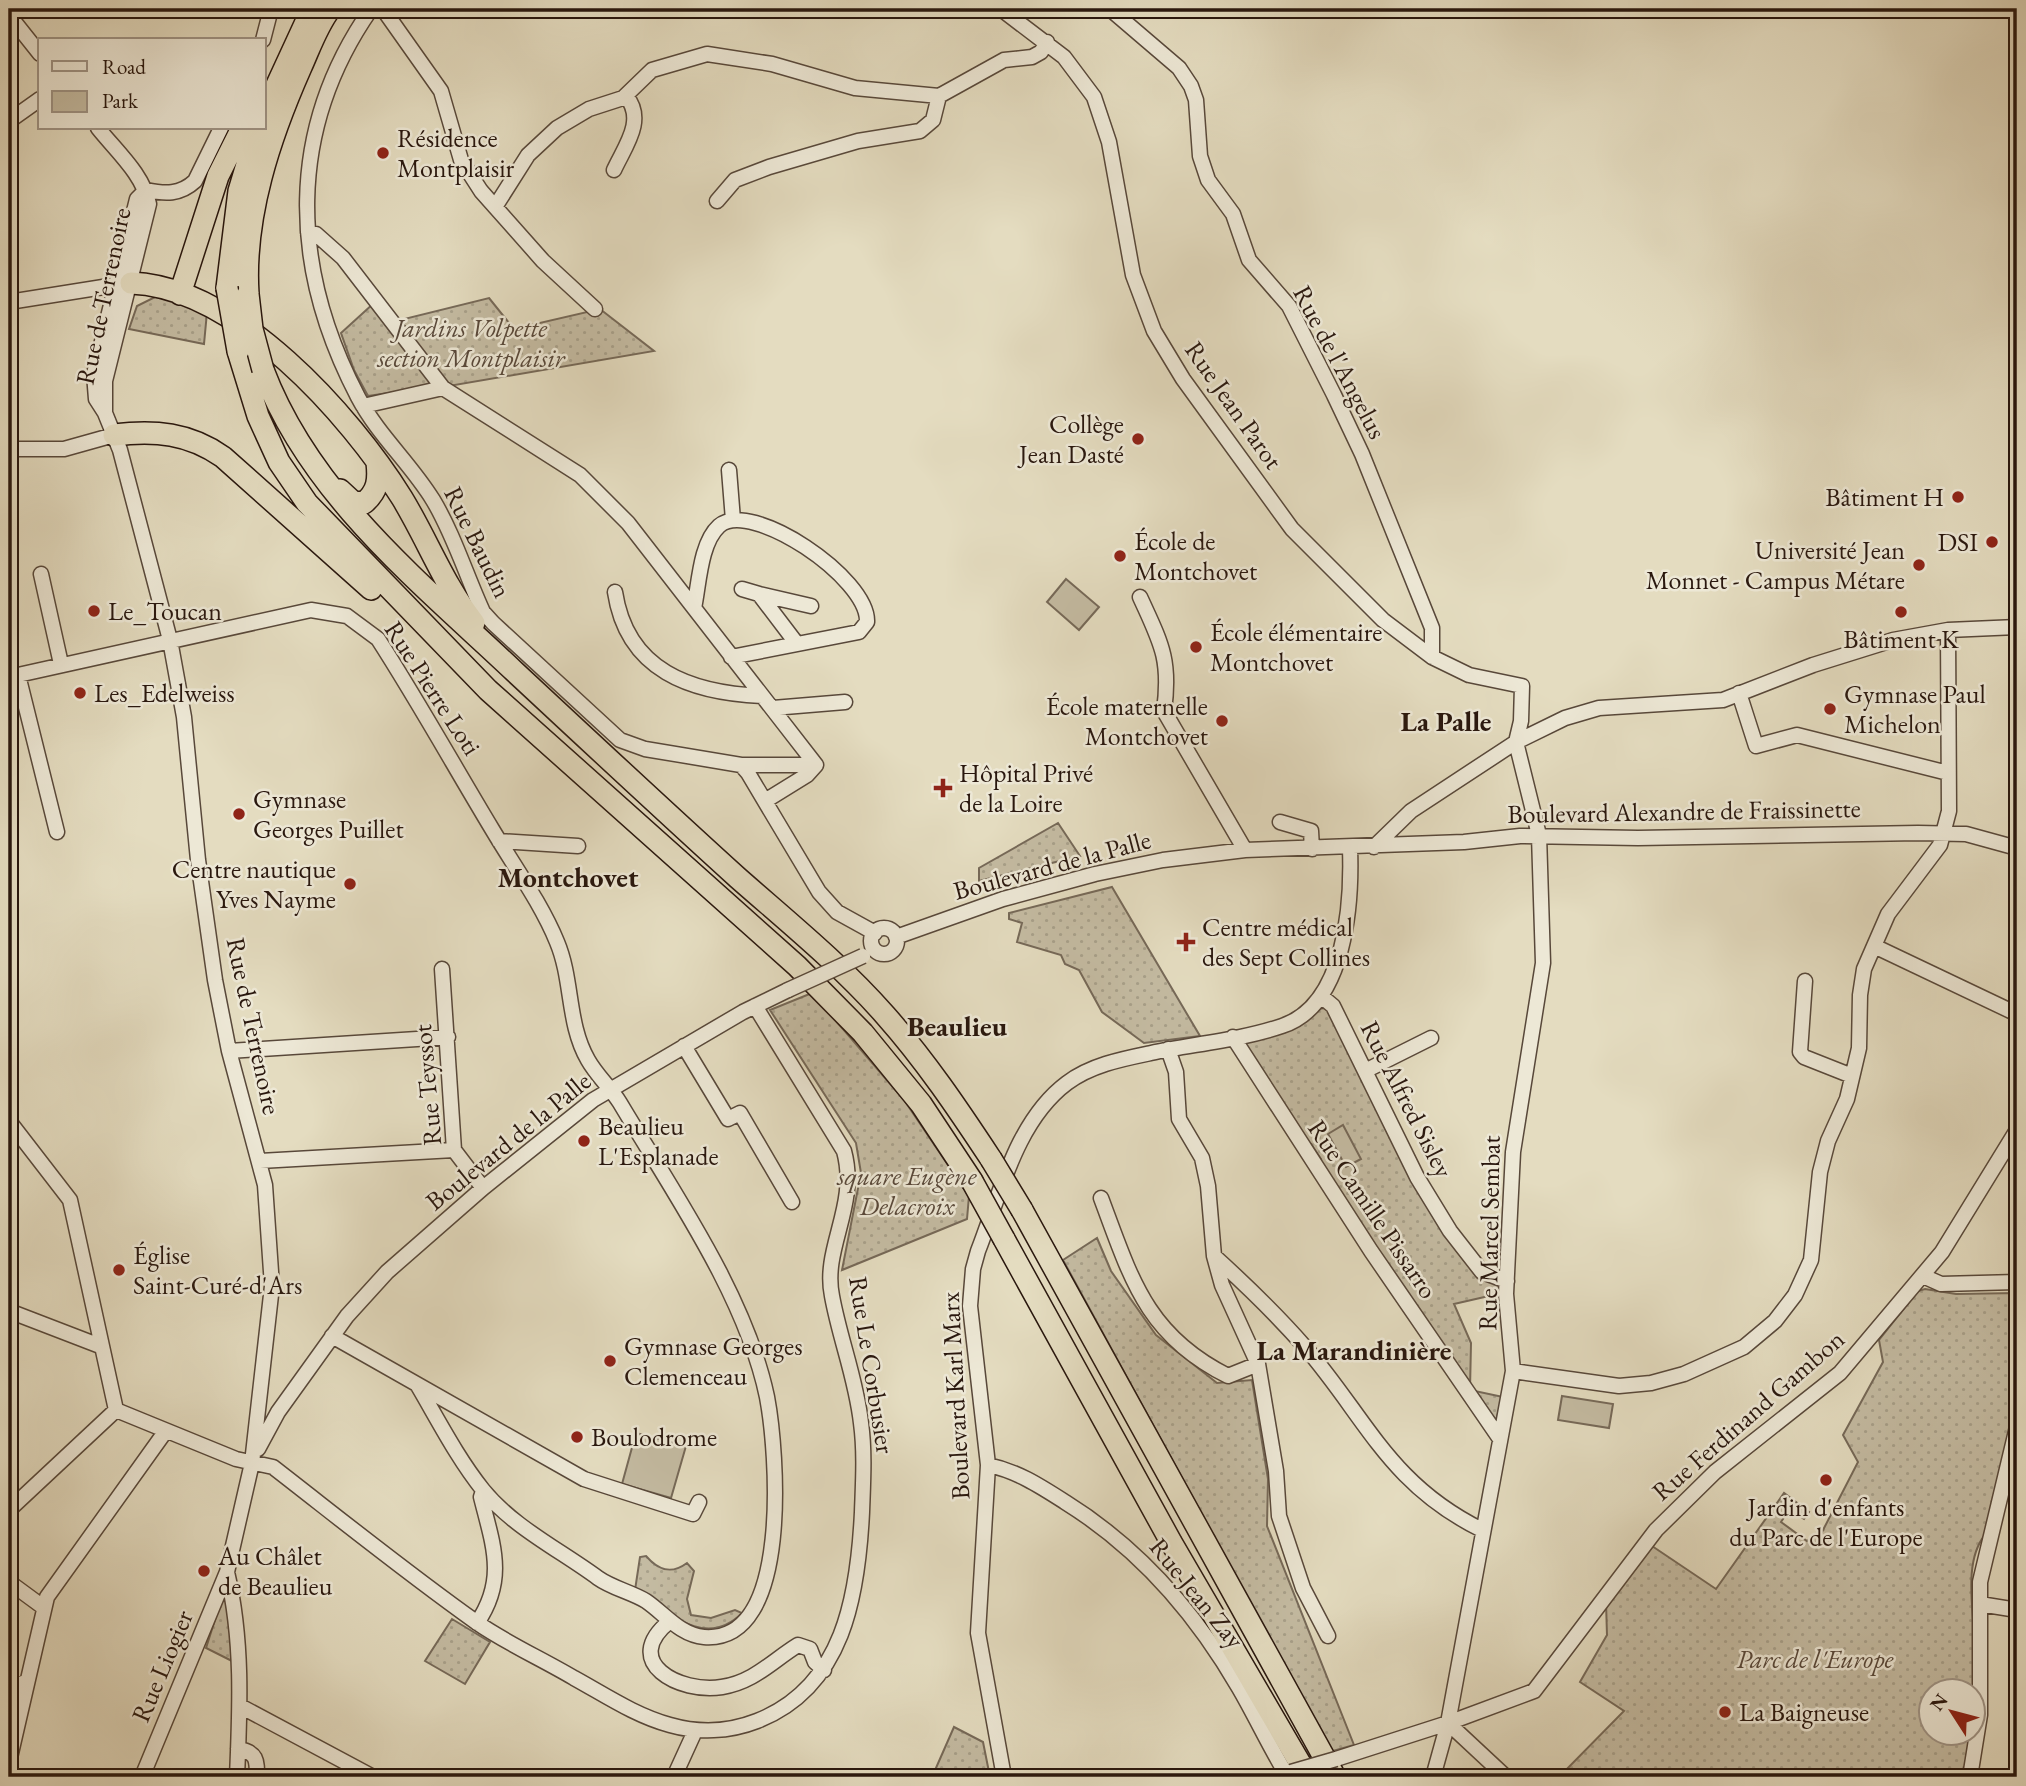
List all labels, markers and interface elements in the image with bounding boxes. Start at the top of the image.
legend [38,38,266,130]
text: Road [102,53,146,80]
text: Park [102,87,139,114]
place label: Résidence Montplaisir [397,121,515,185]
marker: Résidence Montplaisir [375,145,391,161]
street label: Rue de Terrenoire [68,204,138,388]
street label: Rue de l'Angelus [1285,279,1395,445]
park label: Jardins Volpette section Montplaisir [376,311,566,375]
street label: Rue Jean Parot [1177,334,1291,476]
place label: Collège Jean Dasté [1017,407,1124,471]
marker: Collège Jean Dasté [1130,431,1146,447]
place label: Bâtiment H [1825,480,1944,514]
street label: Rue Baudin [436,481,520,604]
marker: Bâtiment H [1950,489,1966,505]
place label: École de Montchovet [1134,524,1257,588]
place label: DSI [1937,525,1978,559]
place label: Université Jean Monnet - Campus Métare [1646,533,1905,597]
marker: DSI [1984,534,2000,550]
marker: École de Montchovet [1112,548,1128,564]
marker: Université Jean Monnet - Campus Métare [1911,557,1927,573]
place label: Le_Toucan [108,594,222,628]
marker: Le_Toucan [86,603,102,619]
marker: Bâtiment K [1893,604,1909,620]
street label: Rue Pierre Loti [377,614,489,762]
place label: École élémentaire Montchovet [1210,615,1382,679]
place label: Bâtiment K [1843,622,1959,656]
marker: École élémentaire Montchovet [1188,639,1204,655]
place label: Les_Edelweiss [94,676,235,710]
place label: Gymnase Paul Michelon [1844,677,1986,741]
marker: Les_Edelweiss [72,685,88,701]
place label: École maternelle Montchovet [1046,689,1208,753]
marker: Gymnase Paul Michelon [1822,701,1838,717]
district label: La Palle [1400,703,1492,739]
marker: École maternelle Montchovet [1214,713,1230,729]
place label: Hôpital Privé de la Loire [959,756,1093,820]
marker: Hôpital Privé de la Loire [933,778,953,798]
place label: Gymnase Georges Puillet [253,782,404,846]
street label: Boulevard Alexandre de Fraissinette [1507,791,1861,831]
marker: Gymnase Georges Puillet [231,806,247,822]
street label: Boulevard de la Palle [950,822,1154,908]
place label: Centre nautique Yves Nayme [172,852,336,916]
district label: Montchovet [498,859,639,895]
marker: Centre nautique Yves Nayme [342,876,358,892]
place label: Centre médical des Sept Collines [1202,910,1370,974]
marker: Centre médical des Sept Collines [1176,932,1196,952]
street label: Rue de Terrenoire [219,934,289,1118]
district label: Beaulieu [907,1008,1008,1044]
street label: Rue Alfred Sisley [1353,1015,1461,1184]
street label: Rue Teyssot [405,1023,449,1147]
street label: Boulevard de la Palle [418,1064,598,1218]
place label: Beaulieu L'Esplanade [598,1109,719,1173]
street label: Rue Camille Pissarro [1300,1113,1446,1305]
marker: Beaulieu L'Esplanade [576,1133,592,1149]
street label: Rue Marcel Sembat [1470,1135,1508,1331]
park label: square Eugène Delacroix [836,1159,978,1223]
place label: Église Saint-Curé-d'Ars [133,1238,302,1302]
marker: Église Saint-Curé-d'Ars [111,1262,127,1278]
street label: Rue Le Corbusier [841,1274,903,1456]
street label: Boulevard Karl Marx [933,1290,977,1501]
street label: Rue Ferdinand Gambon [1645,1322,1852,1508]
place label: Gymnase Georges Clemenceau [624,1329,803,1393]
district label: La Marandinière [1257,1332,1451,1368]
marker: Gymnase Georges Clemenceau [602,1353,618,1369]
place label: Boulodrome [591,1420,717,1454]
marker: Boulodrome [569,1429,585,1445]
marker: Jardin d'enfants du Parc de l'Europe [1818,1472,1834,1488]
place label: Jardin d'enfants du Parc de l'Europe [1729,1490,1923,1554]
street label: Rue Jean Zay [1142,1531,1252,1656]
place label: Au Châlet de Beaulieu [217,1539,333,1603]
marker: Au Châlet de Beaulieu [196,1563,212,1579]
street label: Rue Liogier [123,1605,201,1727]
park label: Parc de l'Europe [1737,1642,1895,1676]
north arrow [1918,1678,1988,1748]
text: N [1924,1688,1954,1716]
place label: La Baigneuse [1739,1695,1869,1729]
marker: La Baigneuse [1717,1704,1733,1720]

